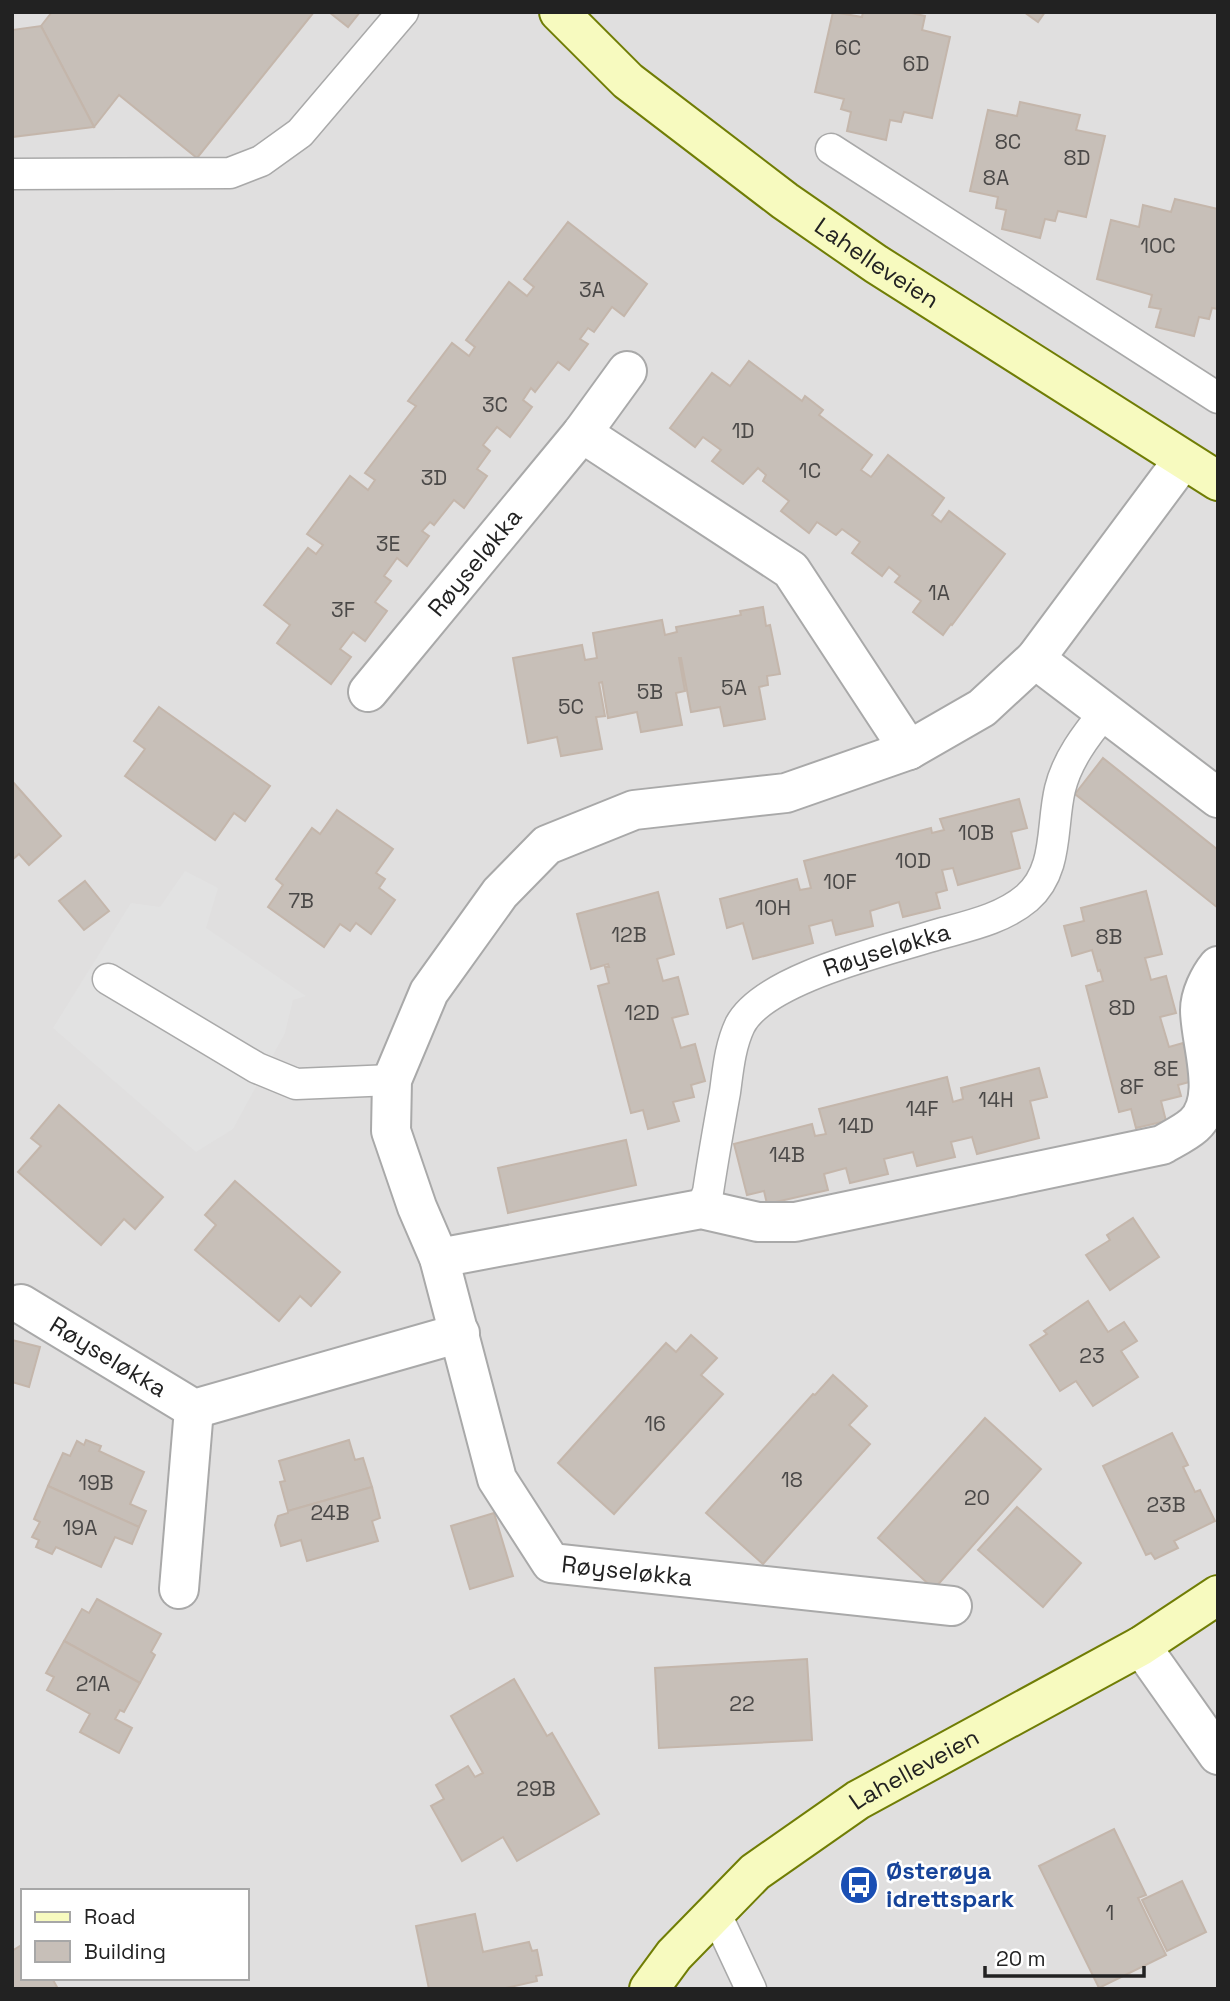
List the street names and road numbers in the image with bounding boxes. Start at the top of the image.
street label: Lahelleveien [809,210,945,315]
street label: Røyseløkka [421,501,529,623]
street label: Røyseløkka [819,916,954,984]
street label: Røyseløkka [44,1309,173,1404]
street label: Røyseløkka [560,1548,694,1593]
street label: Lahelleveien [843,1721,984,1816]

